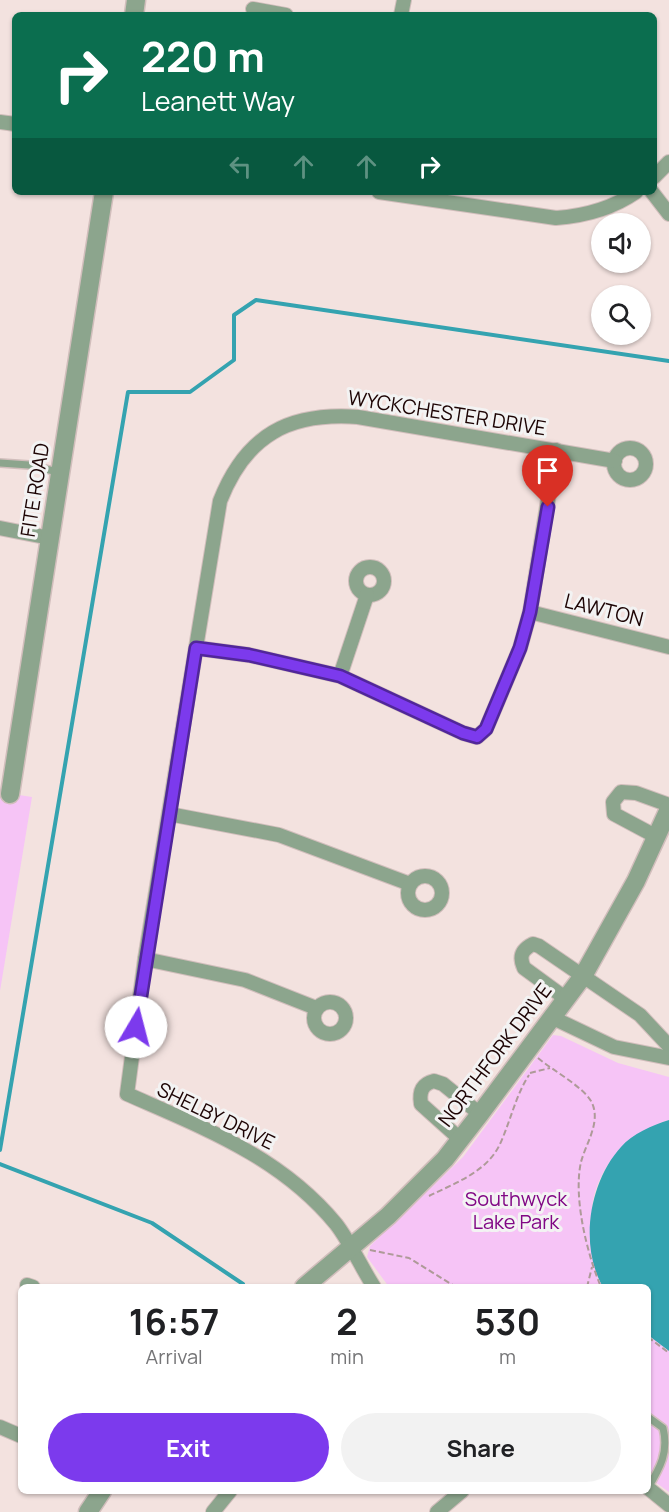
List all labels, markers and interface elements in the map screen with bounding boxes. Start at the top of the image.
text: 220 m [141,27,265,85]
icon: right [42,36,120,114]
text: Leanett Way [141,82,295,119]
icon: left [224,150,257,183]
icon: ahead [287,150,320,183]
icon: ahead [350,150,383,183]
icon: right [413,150,446,183]
map controls [591,213,651,345]
button: sound [591,213,651,273]
button: search [591,285,651,345]
street label: WYCKCHESTER DRIVE [346,384,548,442]
street label: FITE ROAD [14,441,55,539]
pin [522,445,573,507]
icon: arrive [531,454,564,487]
street label: LAWTON [562,587,646,632]
street label: NORTHFORK DRIVE [432,977,558,1132]
position arrow [104,995,168,1059]
street label: SHELBY DRIVE [153,1075,280,1156]
park label: Southwyck Lake Park [465,1185,568,1235]
text: 16:57 [129,1297,220,1346]
text: 2 [336,1297,358,1346]
text: 530 [475,1297,540,1346]
text: Arrival [146,1343,203,1370]
text: min [330,1343,364,1370]
text: m [499,1343,516,1370]
button: Exit [48,1413,329,1482]
button: Share [341,1413,621,1482]

